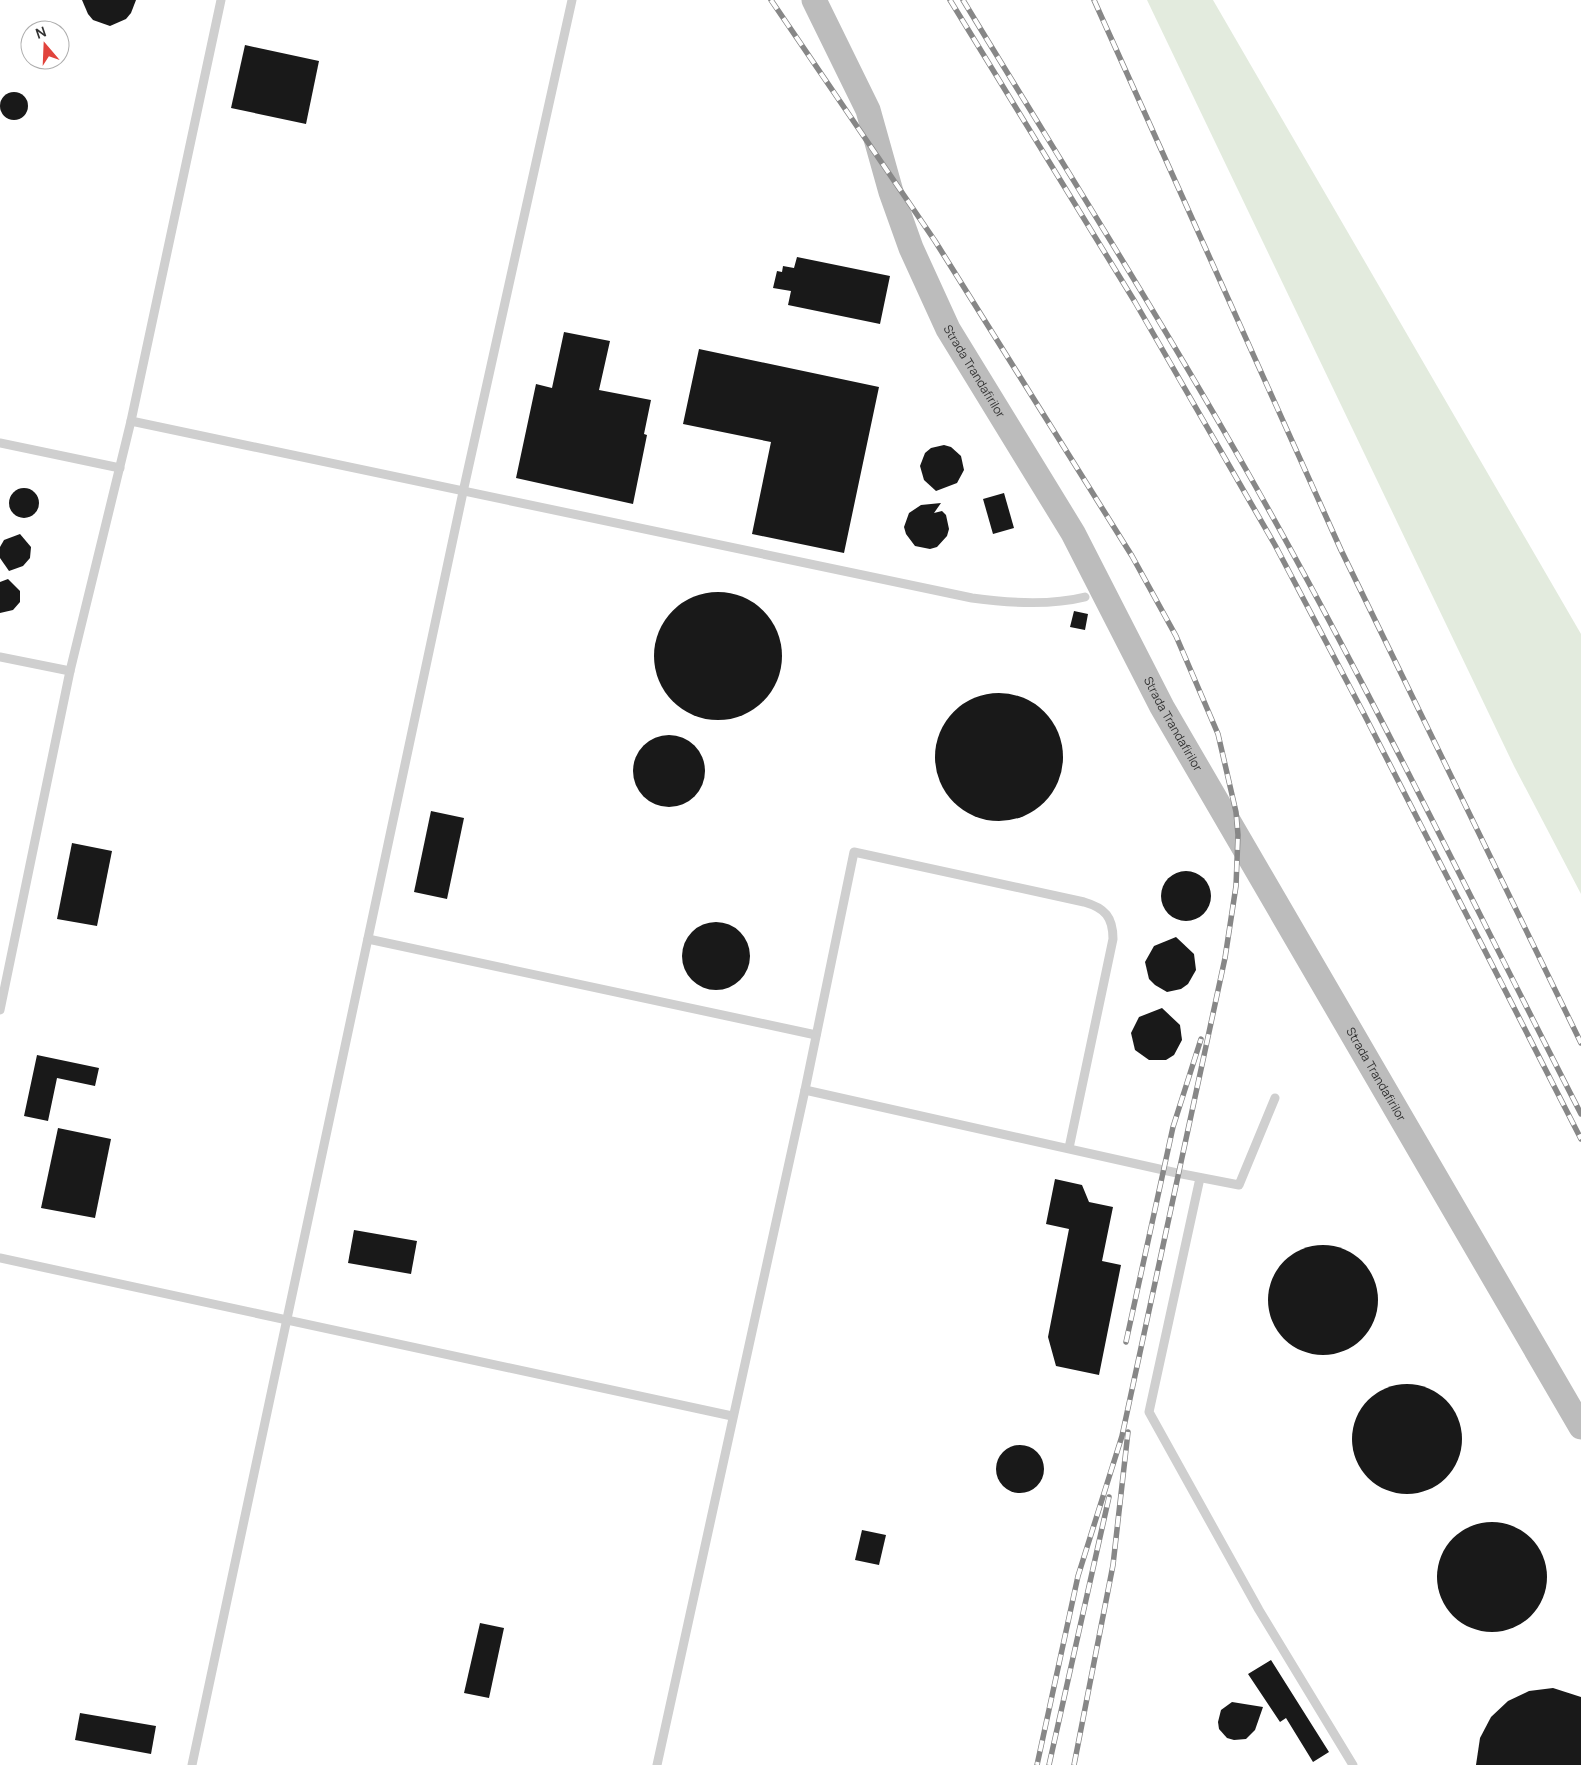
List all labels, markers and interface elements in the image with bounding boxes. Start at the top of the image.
north arrow [20,20,70,70]
text: N [33,22,48,43]
street label: Strada Trandafirilor [939,322,1010,421]
street label: Strada Trandafirilor [1140,674,1207,775]
street label: Strada Trandafirilor [1342,1024,1411,1125]

